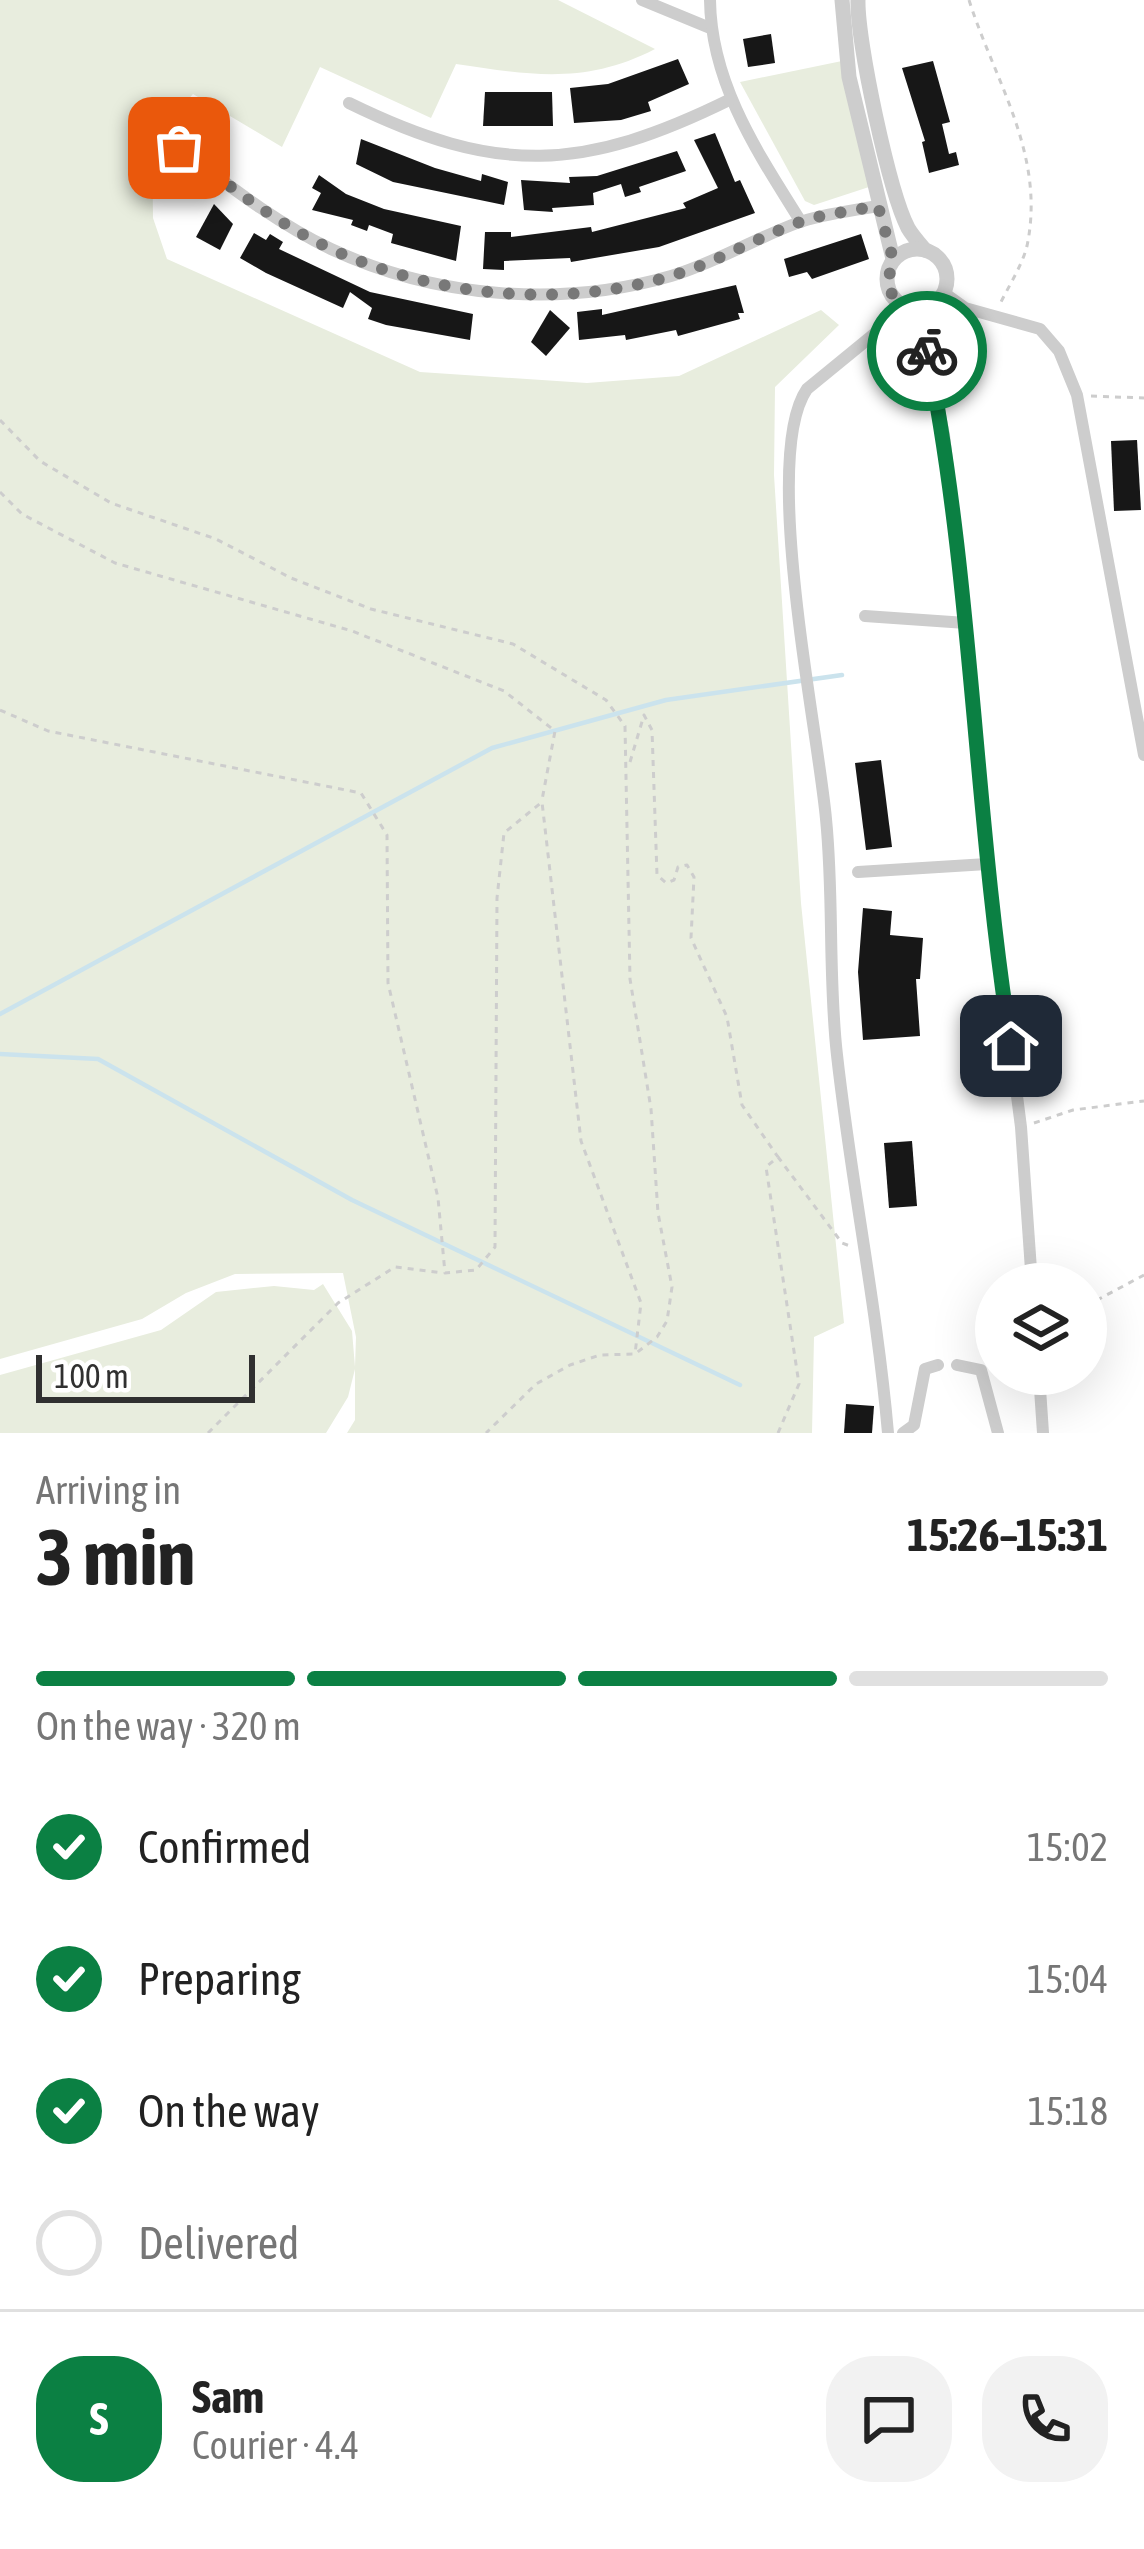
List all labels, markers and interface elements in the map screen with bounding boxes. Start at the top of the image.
pin [128,97,230,199]
icon: bag [146,115,212,181]
courier [867,291,987,411]
icon: bike [894,318,960,384]
pin [960,995,1062,1097]
icon: home [978,1013,1044,1079]
map controls [975,1263,1107,1395]
button: layers [975,1263,1107,1395]
scale bar [36,1349,255,1402]
text: 100 m [54,1357,129,1395]
text: Arriving in [36,1468,181,1512]
text: 15:26–15:31 [907,1509,1108,1561]
text: 3 min [36,1512,195,1602]
text: On the way · 320 m [36,1704,301,1748]
icon: check [36,1814,102,1880]
text: Confirmed [138,1821,311,1873]
text: 15:02 [1027,1825,1108,1869]
icon: check [36,1946,102,2012]
text: Preparing [138,1953,301,2005]
text: 15:04 [1027,1957,1108,2001]
icon: check [36,2078,102,2144]
text: On the way [138,2085,320,2137]
text: 15:18 [1028,2089,1108,2133]
text: Delivered [138,2217,299,2269]
button: chat [826,2356,952,2482]
button: phone [982,2356,1108,2482]
text: Sam [192,2371,264,2423]
text: S [90,2393,108,2445]
text: Courier · 4.4 [192,2423,359,2467]

